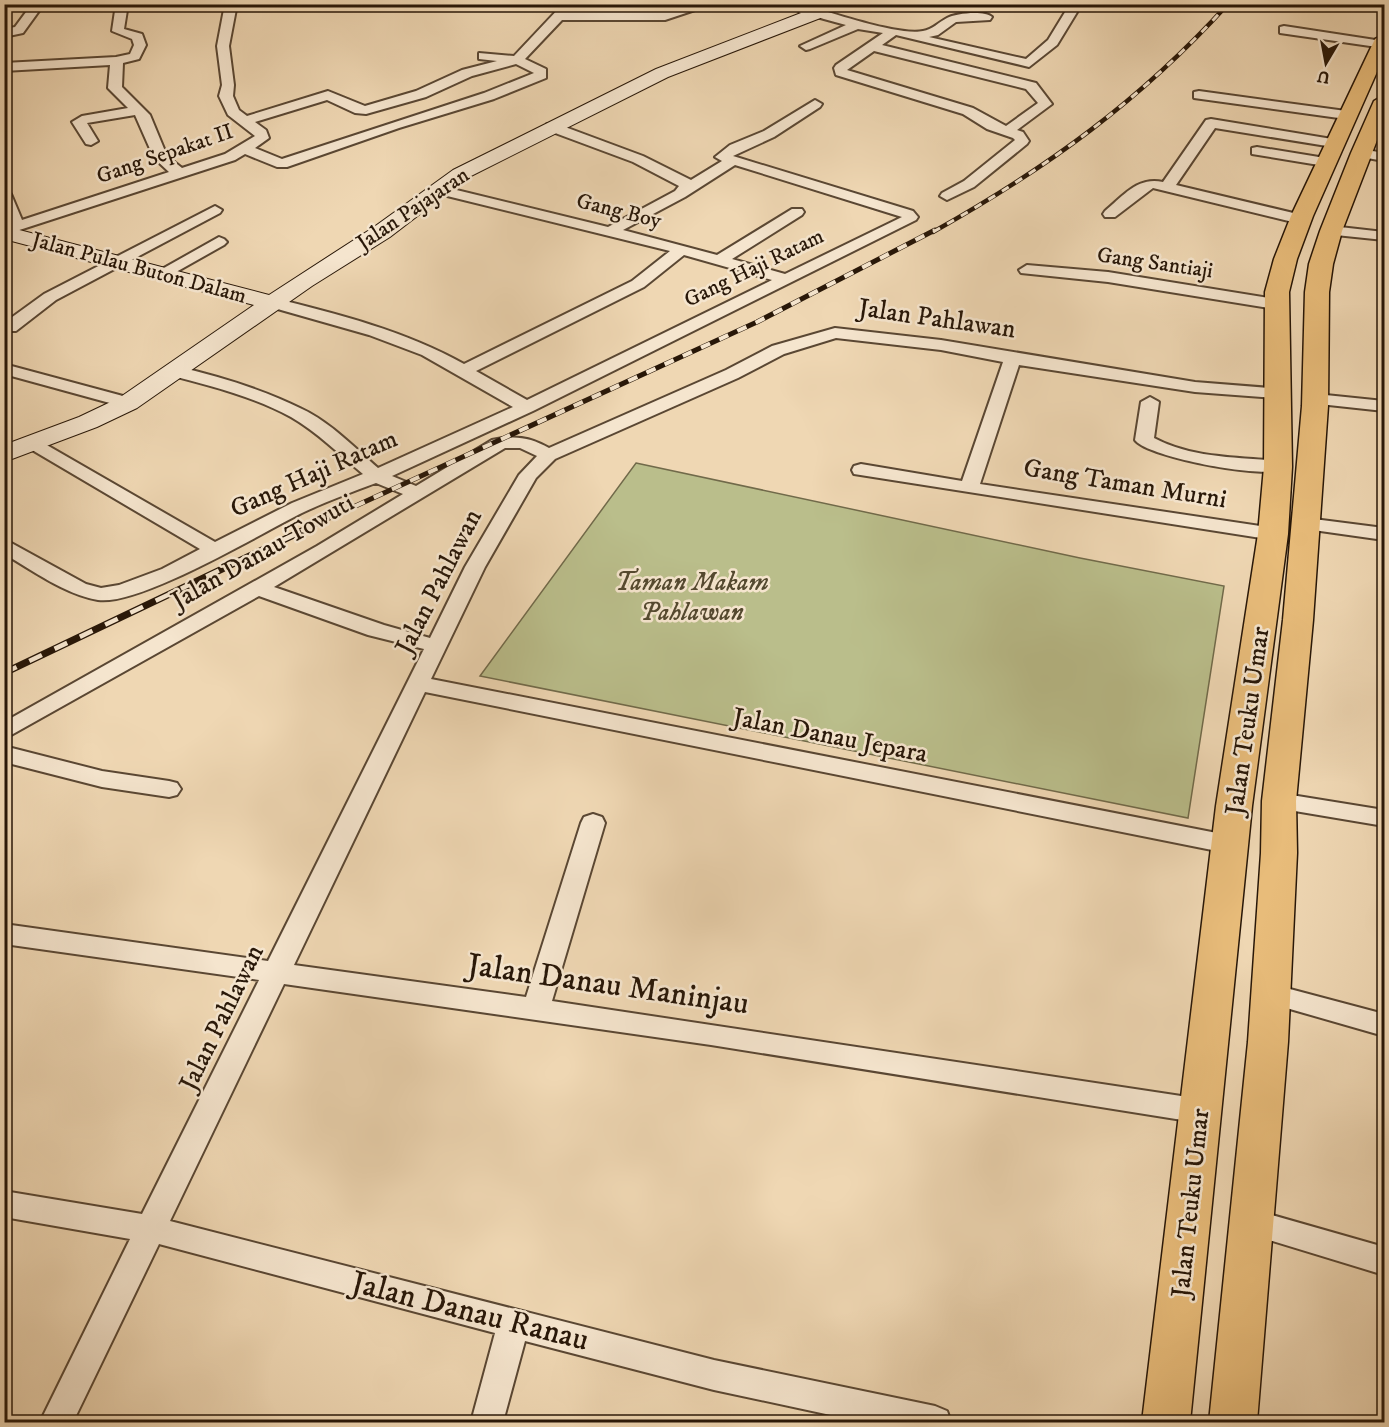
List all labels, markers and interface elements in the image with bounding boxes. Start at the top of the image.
north arrow [1296,33,1356,93]
text: U [1315,66,1331,88]
street label: Gang Sepakat II [93,118,237,190]
street label: Jalan Pajajaran [350,161,475,258]
street label: Gang Boy [574,187,665,235]
street label: Gang Haji Ratam [680,223,828,313]
street label: Jalan Pulau Buton Dalam [27,226,249,310]
street label: Gang Santiaji [1095,241,1215,285]
street label: Jalan Pahlawan [854,291,1018,346]
street label: Gang Haji Ratam [225,422,403,526]
street label: Gang Taman Murni [1021,452,1229,516]
street label: Jalan Danau Towuti [164,486,360,619]
street label: Jalan Pahlawan [387,503,490,662]
park label: Taman Makam Pahlawan [615,566,769,629]
street label: Jalan Teuku Umar [1218,624,1278,819]
street label: Jalan Danau Jepara [728,701,930,771]
street label: Jalan Pahlawan [172,939,272,1098]
street label: Jalan Danau Maninjau [462,945,751,1025]
street label: Jalan Teuku Umar [1164,1106,1217,1301]
street label: Jalan Danau Ranau [344,1262,593,1361]

